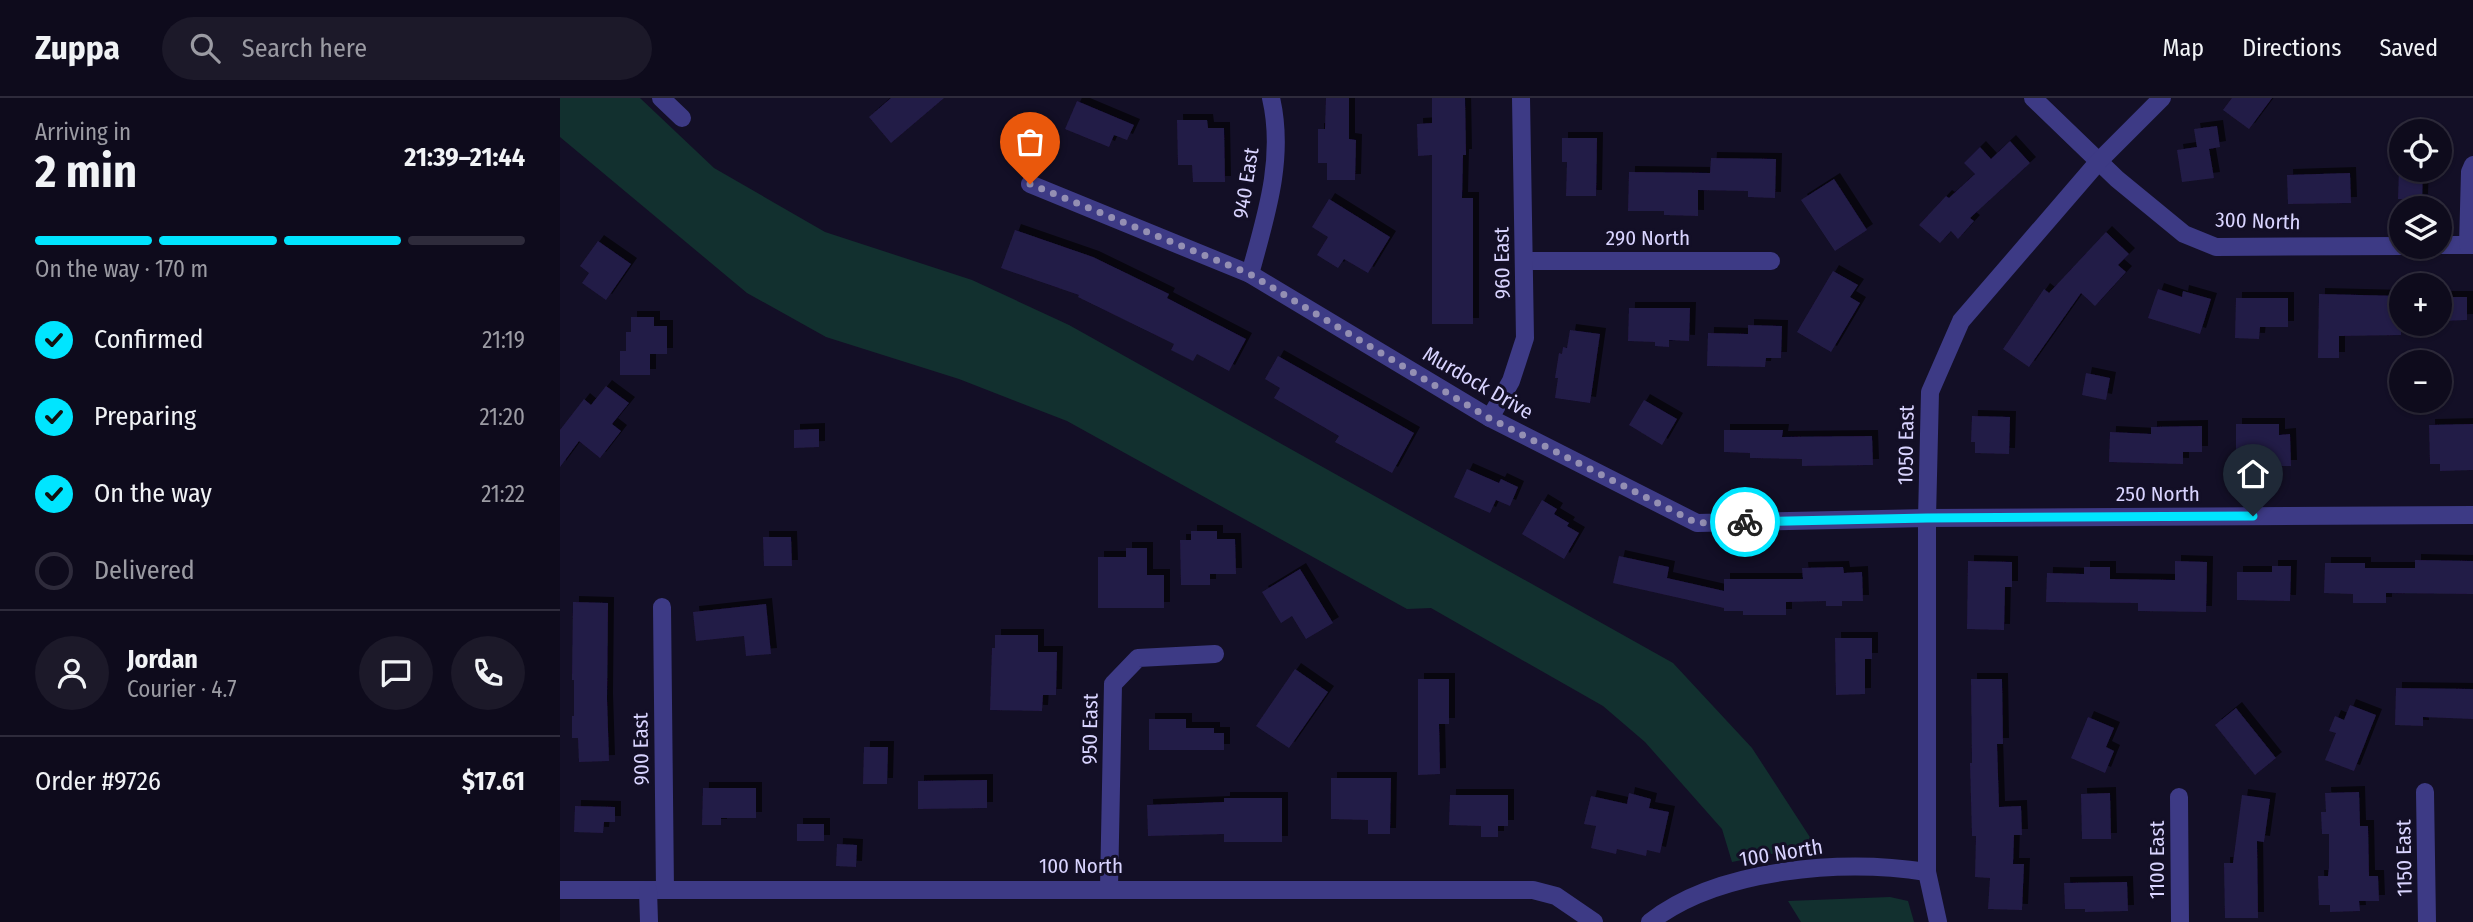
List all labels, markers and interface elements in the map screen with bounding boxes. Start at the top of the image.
search box [162,17,652,80]
text: Zuppa [35,28,120,68]
icon: search [186,29,224,67]
text: Search here [242,33,367,64]
text: Map [2163,34,2204,62]
text: Directions [2242,34,2341,62]
text: Saved [2379,34,2438,62]
pin [1000,112,1060,184]
text: Arriving in [35,118,131,146]
map controls [2389,119,2452,413]
button: locate [2389,119,2452,182]
icon: bag [1011,123,1049,161]
text: 21:39–21:44 [404,142,525,173]
text: 2 min [35,144,137,199]
street label: 940 East [1228,145,1264,220]
button: layers [2389,196,2452,259]
street label: 300 North [2215,207,2301,235]
street label: 290 North [1606,225,1690,251]
street label: 960 East [1488,227,1516,299]
text: On the way · 170 m [35,255,208,283]
button: + [2389,273,2452,336]
icon: check [35,321,73,359]
text: Confirmed [94,324,204,355]
text: 21:19 [482,326,525,354]
street label: Murdock Drive [1418,341,1538,425]
button: − [2389,350,2452,413]
icon: check [35,398,73,436]
text: Preparing [94,401,196,432]
text: 21:20 [479,403,525,431]
street label: 1050 East [1892,405,1920,485]
pin [2223,444,2283,516]
icon: home [2234,455,2272,493]
icon: check [35,475,73,513]
text: On the way [94,478,212,509]
text: 21:22 [481,480,525,508]
street label: 250 North [2116,481,2200,507]
courier [1710,487,1780,557]
icon: bike [1726,503,1764,541]
text: Delivered [94,555,195,586]
button: person [35,636,109,710]
button: chat [359,636,433,710]
button: phone [451,636,525,710]
text: Jordan [127,644,198,675]
text: Courier · 4.7 [127,675,237,703]
street label: 950 East [1076,693,1104,765]
street label: 900 East [627,712,655,786]
text: Order #9726 [35,766,161,797]
text: $17.61 [462,766,525,797]
street label: 1150 East [2390,819,2418,897]
street label: 1100 East [2144,821,2170,899]
street label: 100 North [1737,834,1825,872]
street label: 100 North [1039,853,1123,879]

